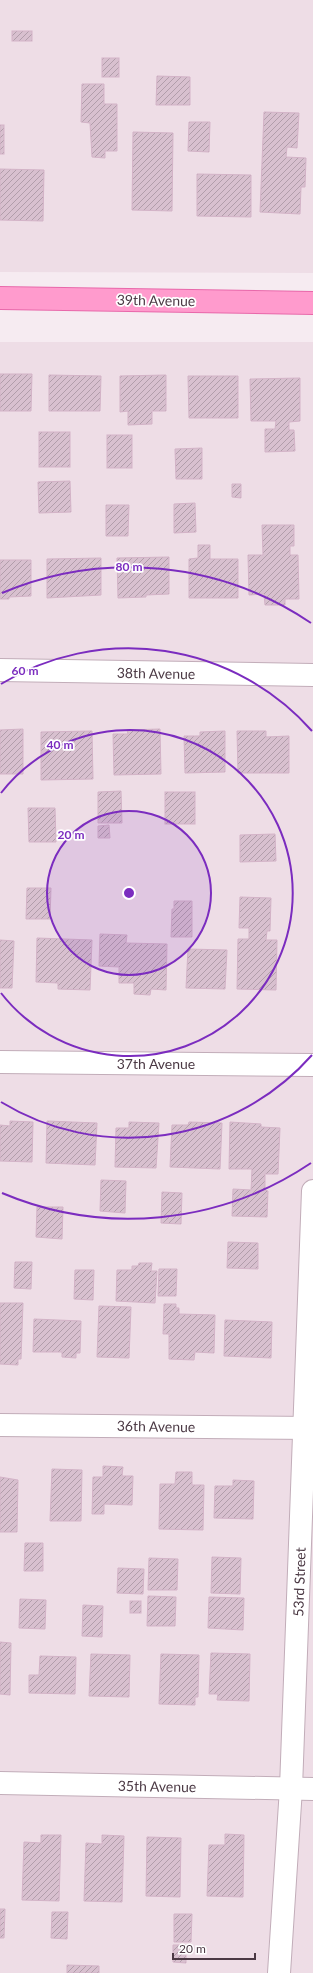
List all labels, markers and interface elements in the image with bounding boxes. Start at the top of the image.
street label: 39th Avenue [117,291,195,309]
text: 80 m [116,559,142,574]
text: 60 m [12,663,38,678]
street label: 38th Avenue [117,664,195,682]
text: 40 m [47,737,73,752]
text: 20 m [58,827,84,842]
centre of rings [122,886,136,900]
street label: 37th Avenue [117,1055,195,1072]
street label: 36th Avenue [117,1417,195,1435]
street label: 53rd Street [289,1547,309,1617]
street label: 35th Avenue [118,1777,196,1795]
scale bar [173,1935,255,1961]
text: 20 m [179,1941,206,1956]

